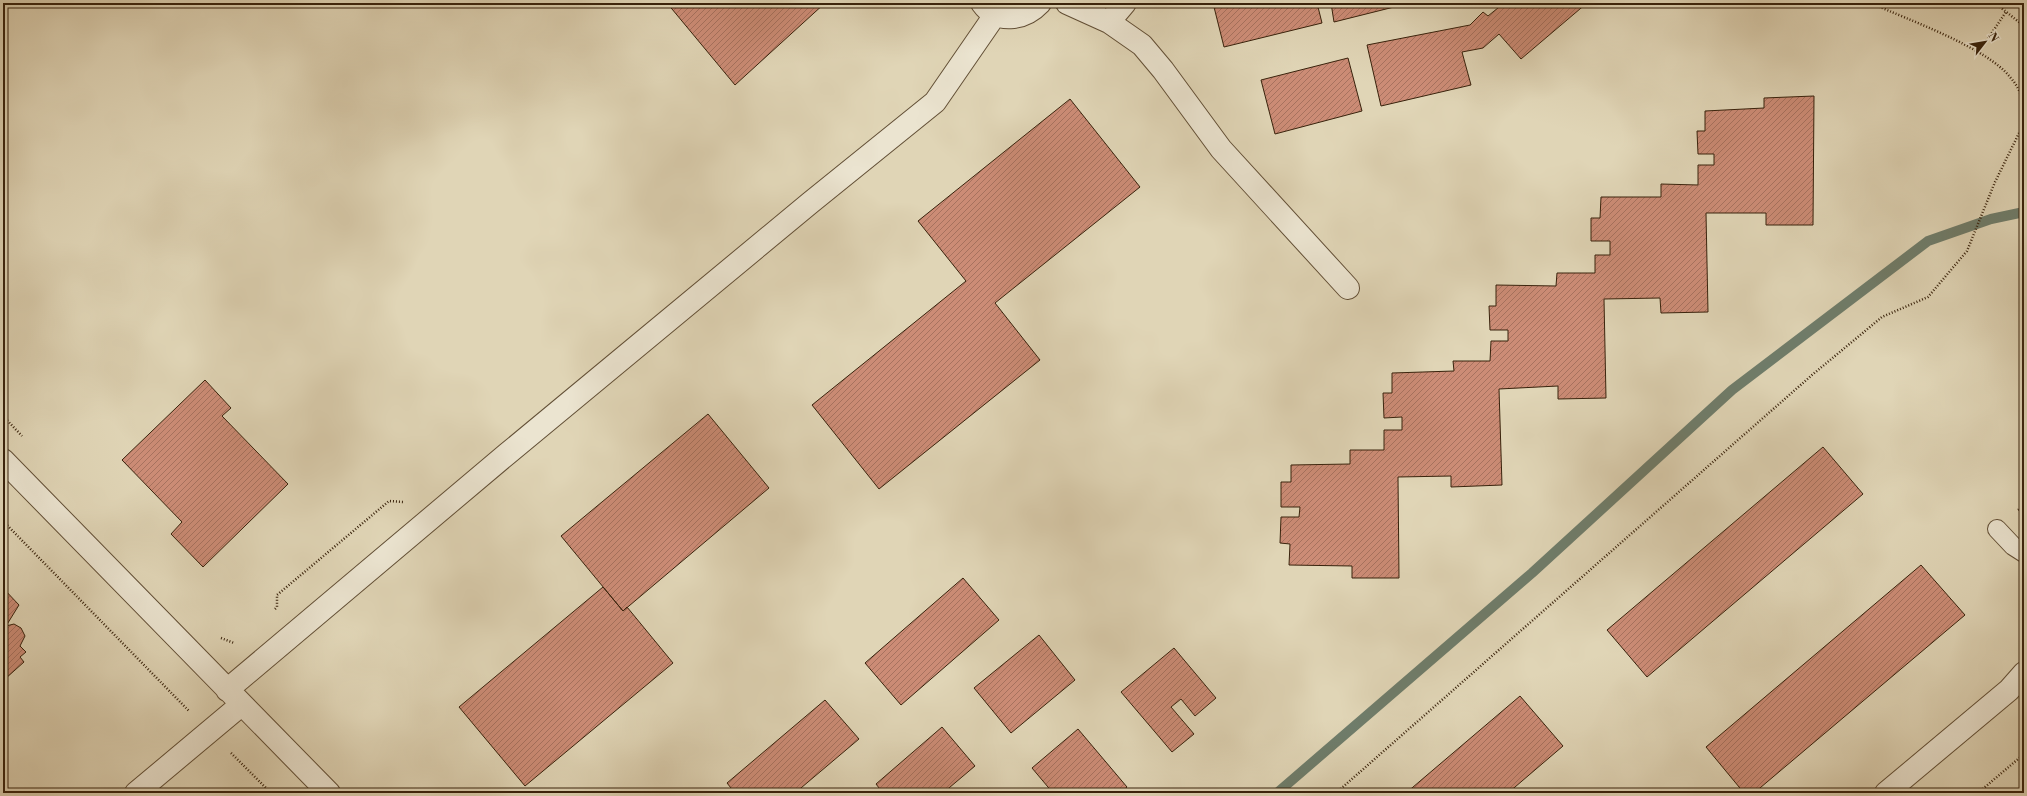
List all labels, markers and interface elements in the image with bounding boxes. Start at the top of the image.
north arrow [1965,22,2005,62]
text: N [1984,30,2001,45]

